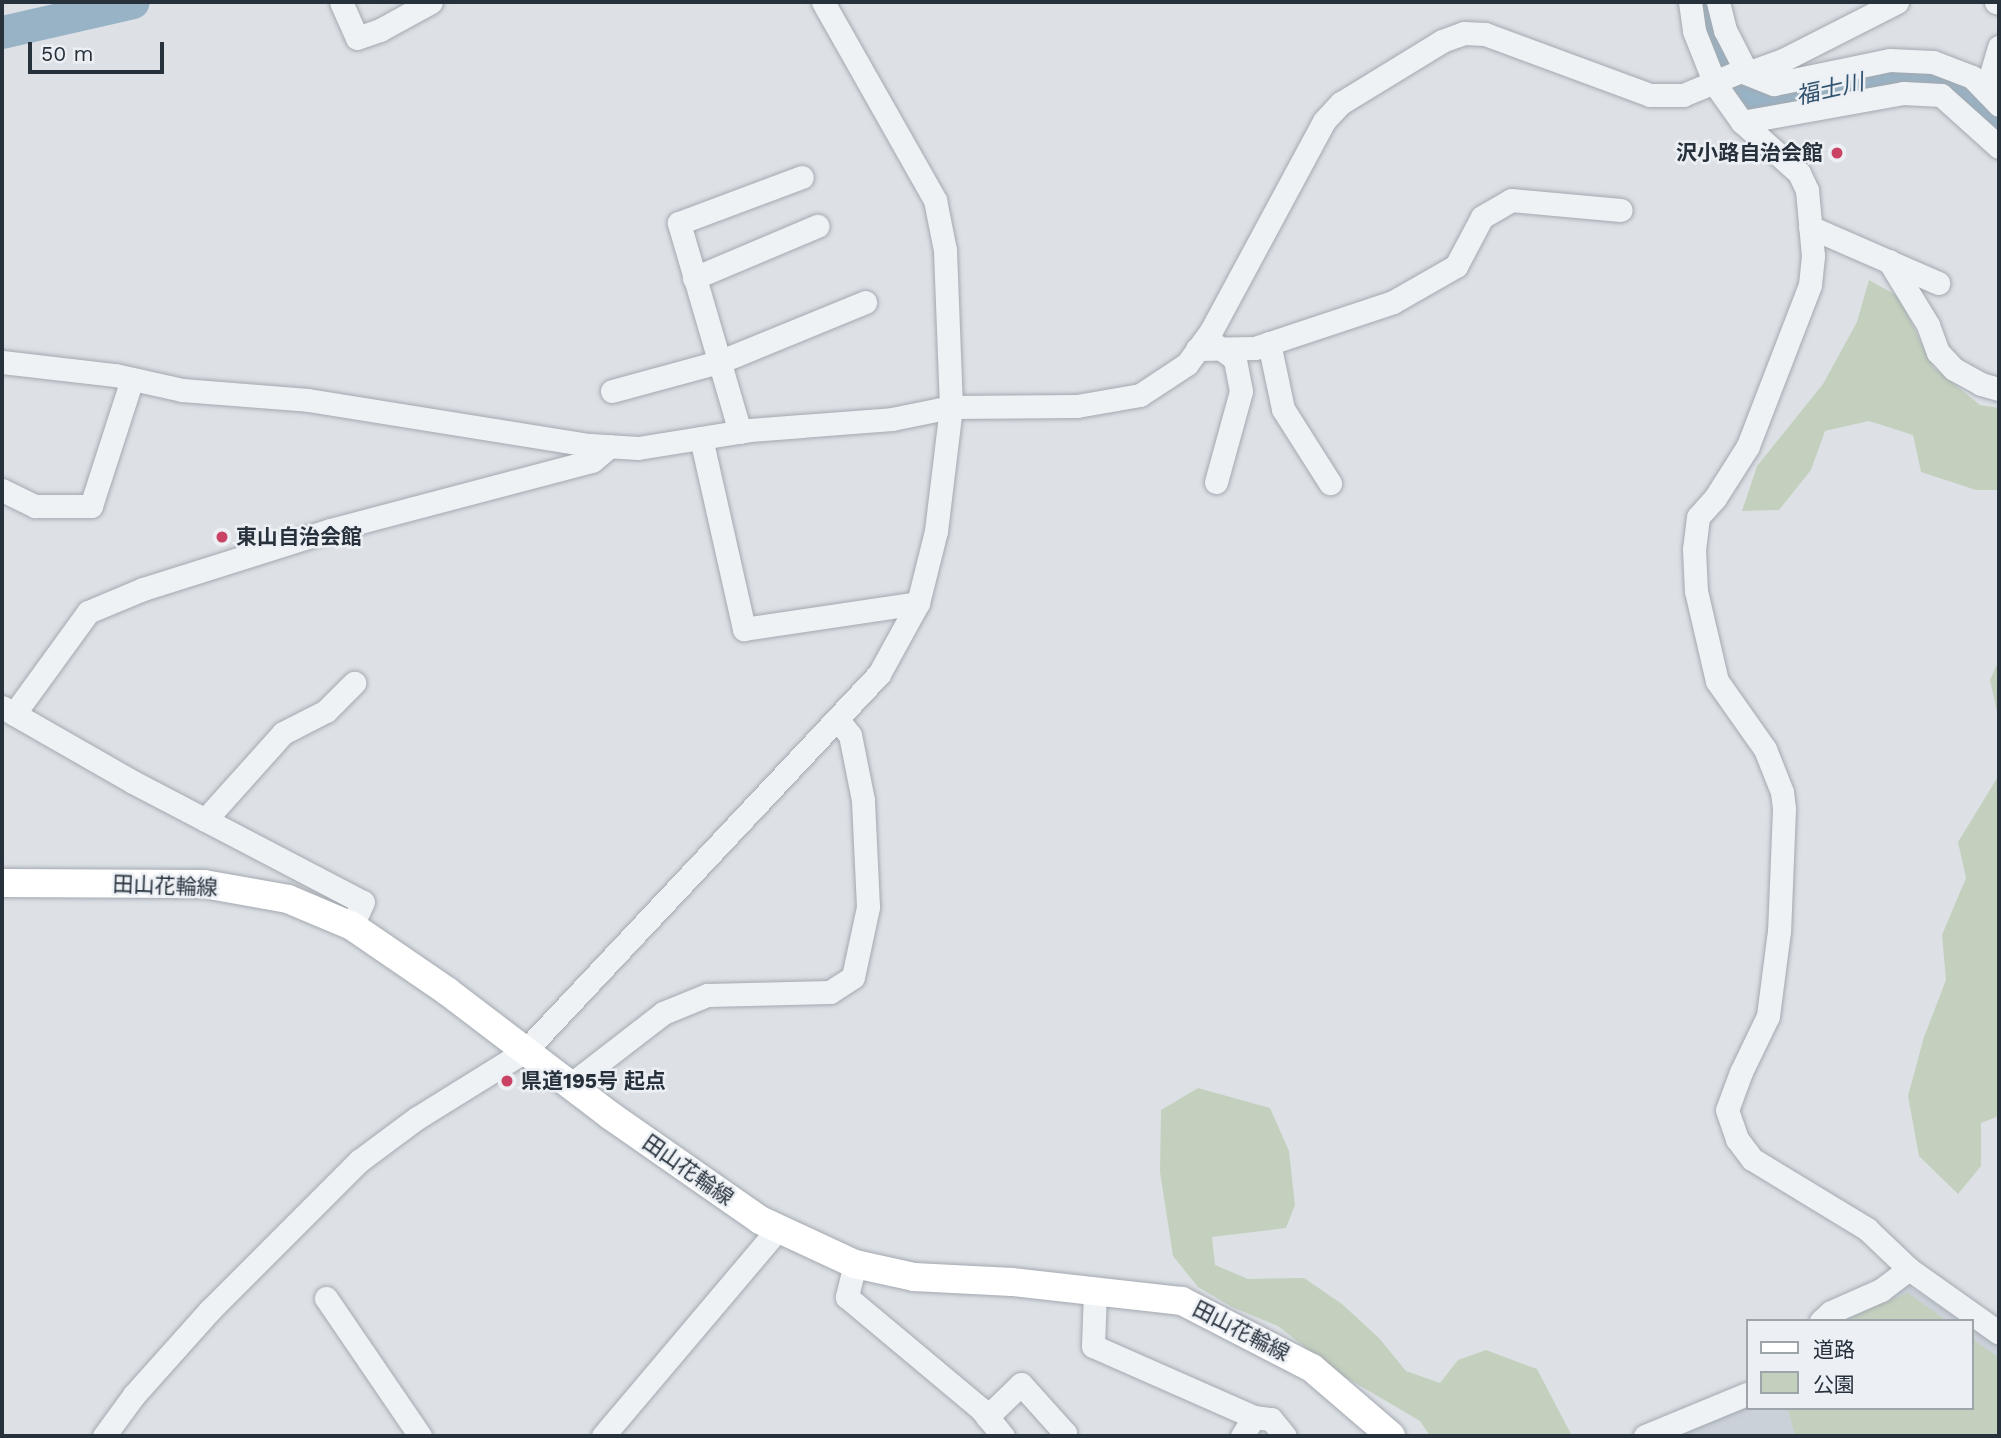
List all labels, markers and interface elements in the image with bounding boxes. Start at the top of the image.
scale bar [32,28,168,72]
text: 50 m [41,41,93,66]
water label: 福士川 [1793,69,1867,111]
place label: 沢小路自治会館 [1676,140,1823,166]
marker: 沢小路自治会館 [1829,145,1845,161]
place label: 東山自治会館 [236,524,362,550]
marker: 東山自治会館 [214,529,230,545]
street label: 田山花輪線 [112,872,218,900]
place label: 県道195号 起点 [521,1068,666,1094]
marker: 県道195号 起点 [499,1073,515,1089]
street label: 田山花輪線 [638,1130,738,1210]
street label: 田山花輪線 [1189,1296,1293,1366]
legend [1745,1319,1973,1410]
text: 道路 [1813,1337,1855,1362]
text: 公園 [1813,1372,1855,1397]

